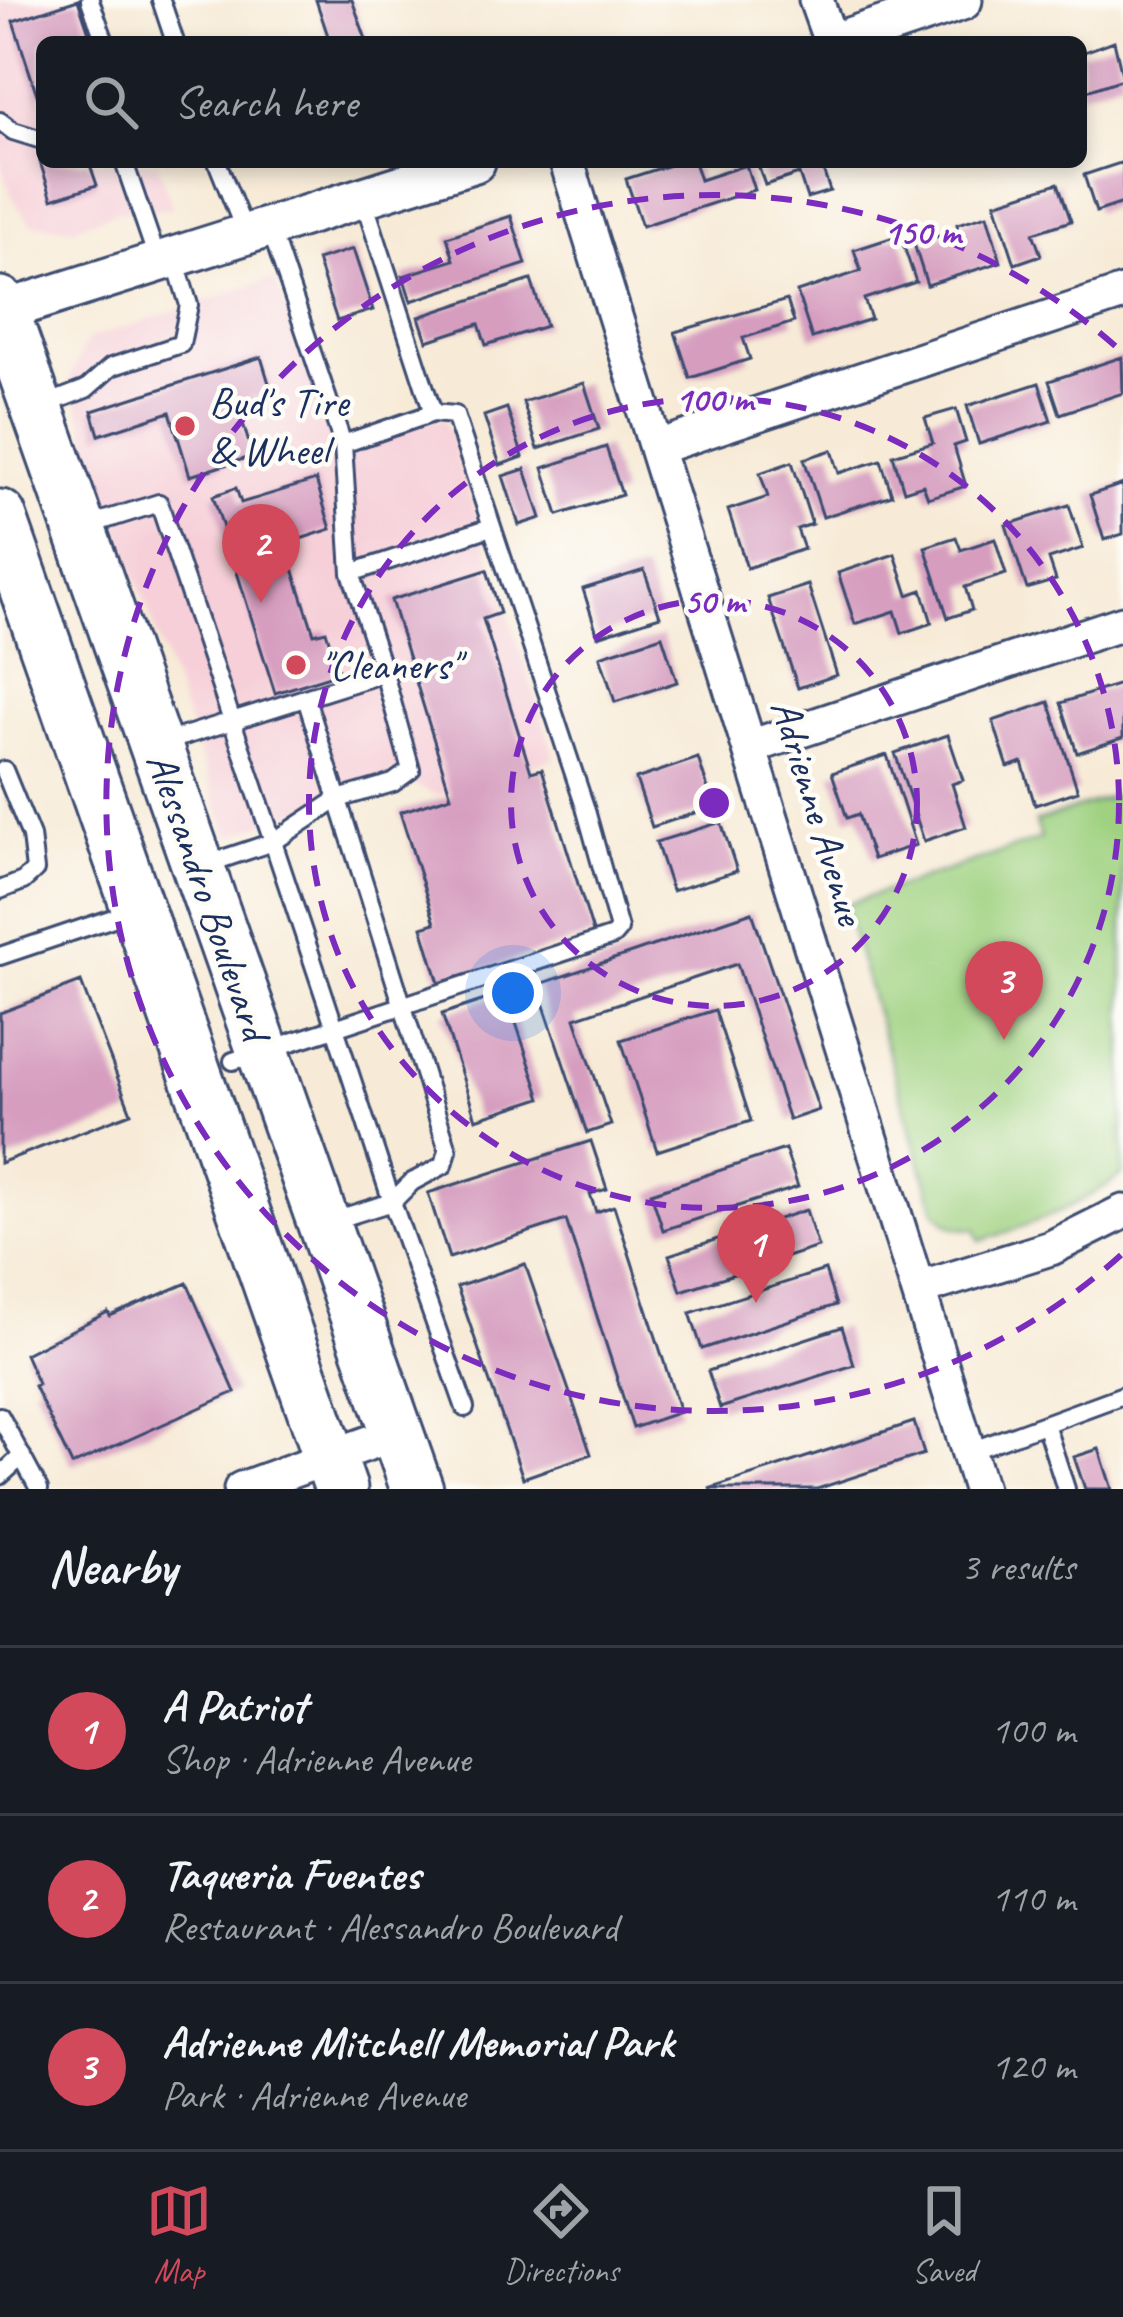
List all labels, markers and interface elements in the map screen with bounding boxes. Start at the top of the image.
search box [36,36,1087,168]
icon: search [78,69,144,135]
text: Search here [174,74,357,131]
text: 150 m [883,209,964,255]
place label: Bud's Tire & Wheel [209,376,350,477]
text: 100 m [675,376,756,422]
marker: Bud's Tire & Wheel [172,413,198,439]
pin: 2 [222,504,300,603]
text: 50 m [683,578,748,624]
place label: "Cleaners" [320,639,468,692]
marker: "Cleaners" [283,652,309,678]
street label: Adrienne Avenue [759,693,878,933]
street label: Alessandro Boulevard [134,746,284,1052]
centre of rings [693,782,735,824]
pin: 3 [965,941,1043,1040]
your location [483,963,543,1023]
pin: 1 [717,1204,795,1303]
text: Nearby [48,1535,176,1599]
text: 3 results [961,1543,1075,1592]
text: A Patriot [162,1678,306,1735]
text: 1 [78,1706,96,1755]
text: 100 m [991,1706,1075,1755]
text: Shop · Adrienne Avenue [162,1735,470,1784]
text: Taqueria Fuentes [162,1846,420,1903]
text: 2 [78,1874,96,1923]
text: 110 m [991,1874,1075,1923]
text: Restaurant · Alessandro Boulevard [162,1903,617,1952]
text: Adrienne Mitchell Memorial Park [162,2014,674,2071]
text: 3 [78,2042,96,2091]
text: 120 m [991,2042,1075,2091]
text: Park · Adrienne Avenue [162,2071,466,2120]
tab: Map [146,2178,212,2292]
tab: Directions [504,2178,619,2292]
tab: Saved [911,2178,977,2292]

